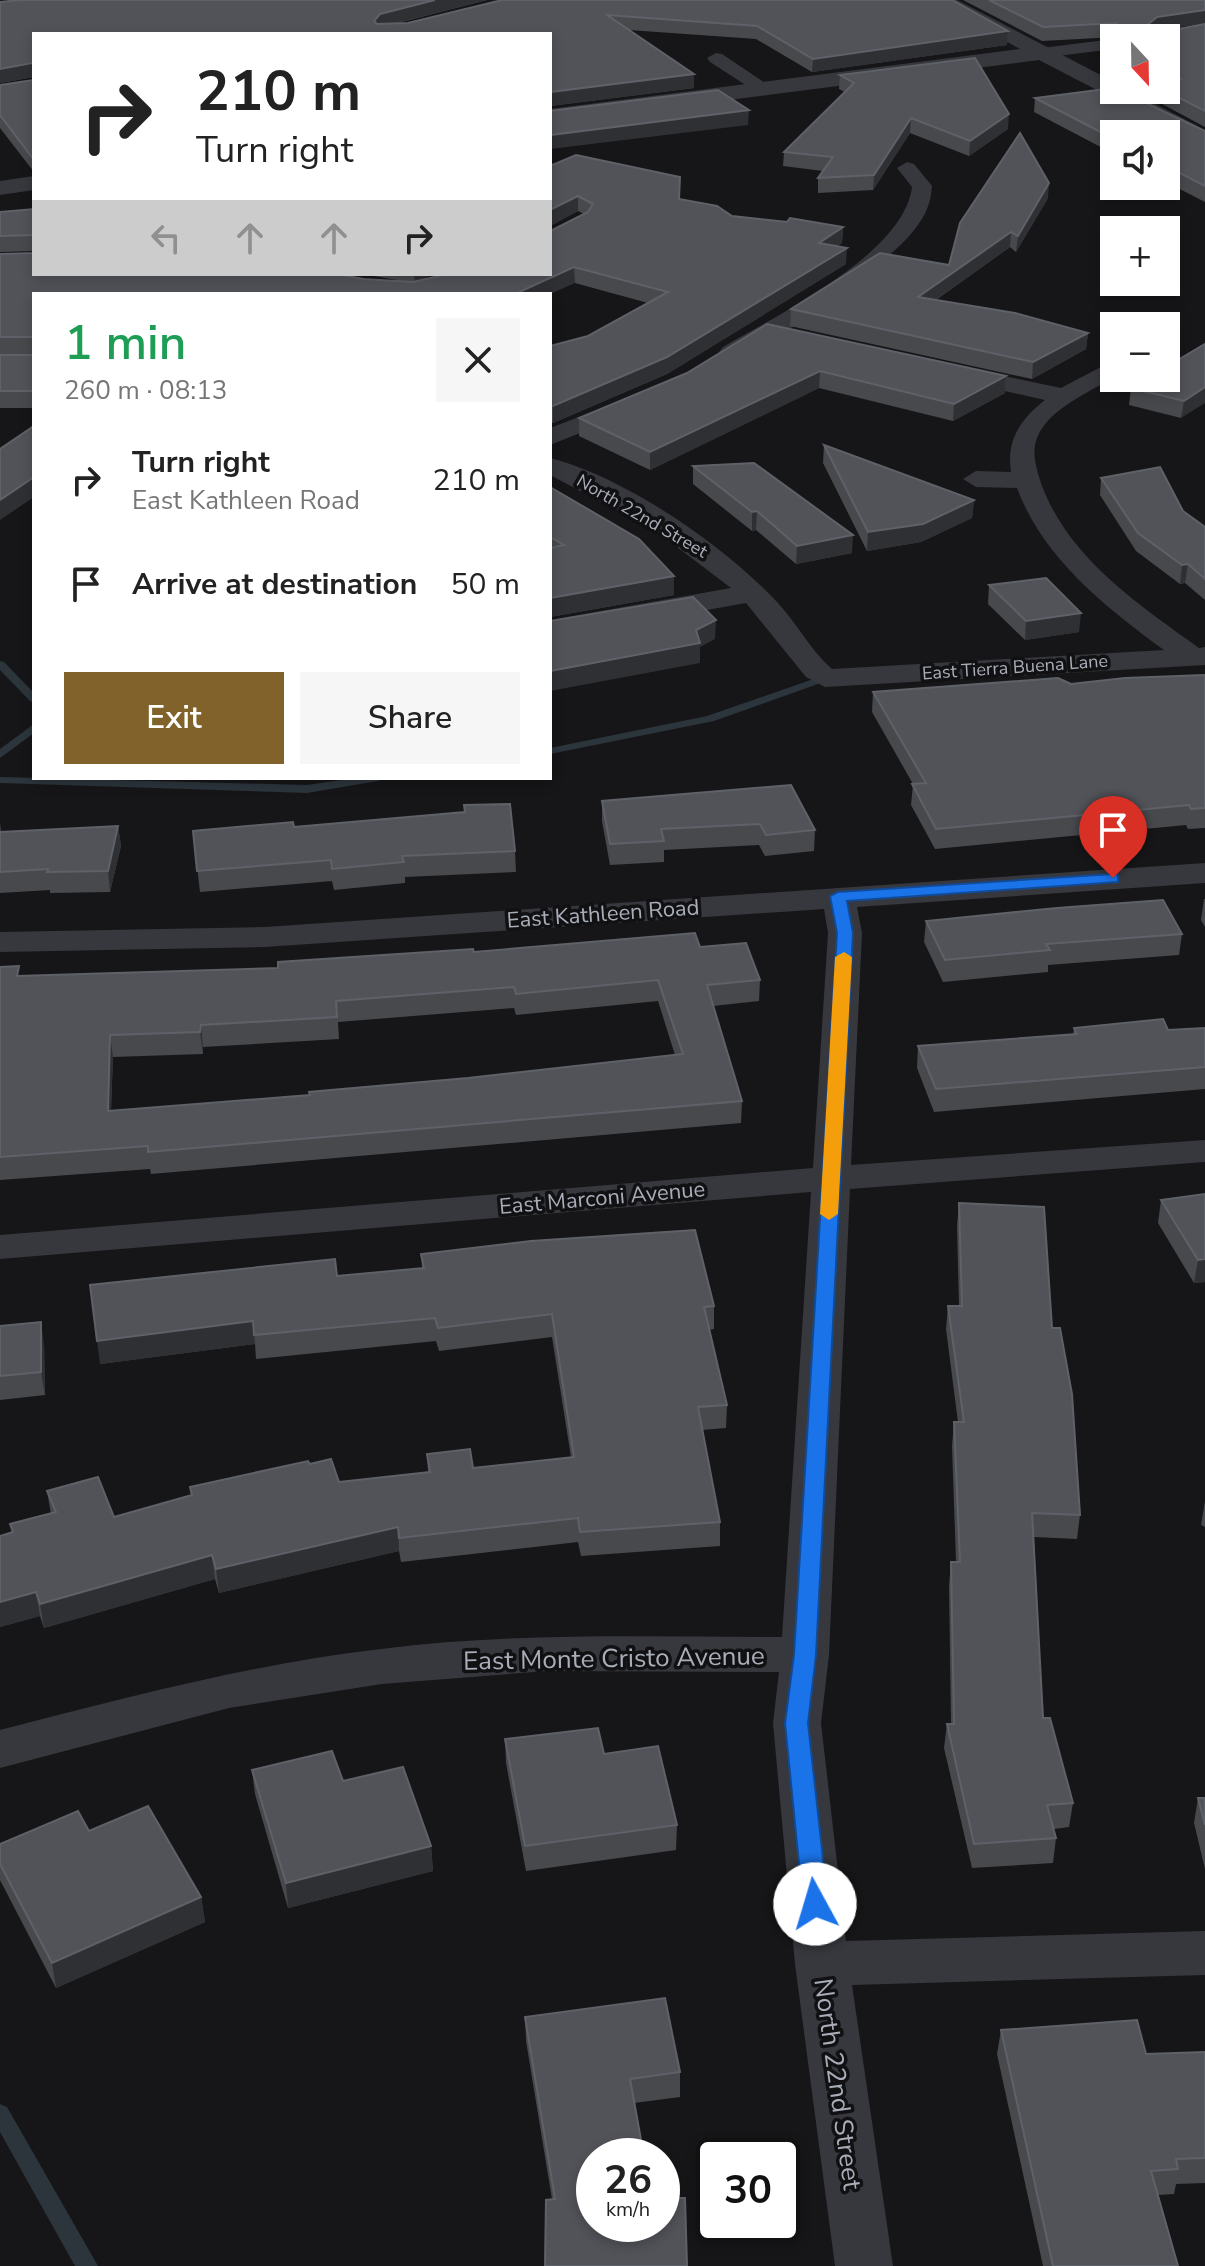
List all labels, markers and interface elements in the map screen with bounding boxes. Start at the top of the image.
north arrow [1100,24,1180,104]
map controls [1100,24,1180,392]
text: 210 m [196,53,361,130]
icon: right [64,64,168,168]
button: sound [1100,120,1180,200]
text: Turn right [196,126,353,175]
icon: left [144,216,188,260]
icon: ahead [228,216,272,260]
icon: ahead [312,216,356,260]
icon: right [396,216,440,260]
button: + [1100,216,1180,296]
text: 1 min [64,310,186,376]
button: − [1100,312,1180,392]
button: close [436,318,520,402]
text: 260 m · 08:13 [64,373,227,408]
text: Turn right [132,442,270,483]
icon: right [64,458,108,502]
text: 210 m [433,460,520,501]
street label: North 22nd Street [572,469,712,564]
text: East Kathleen Road [132,483,360,518]
icon: arrive [64,562,108,606]
text: Arrive at destination [132,564,417,605]
text: 50 m [451,564,520,605]
street label: East Tierra Buena Lane [921,649,1109,685]
button: Exit [64,672,284,764]
button: Share [300,672,520,764]
pin [1079,796,1147,878]
icon: arrive [1091,808,1135,852]
street label: East Kathleen Road [506,892,700,936]
street label: East Marconi Avenue [498,1174,706,1222]
street label: East Monte Cristo Avenue [463,1638,765,1679]
position arrow [773,1862,857,1946]
street label: North 22nd Street [805,1976,870,2193]
speed limit sign: 30 [696,2138,800,2242]
text: 26 [604,2153,652,2207]
text: km/h [606,2196,650,2223]

